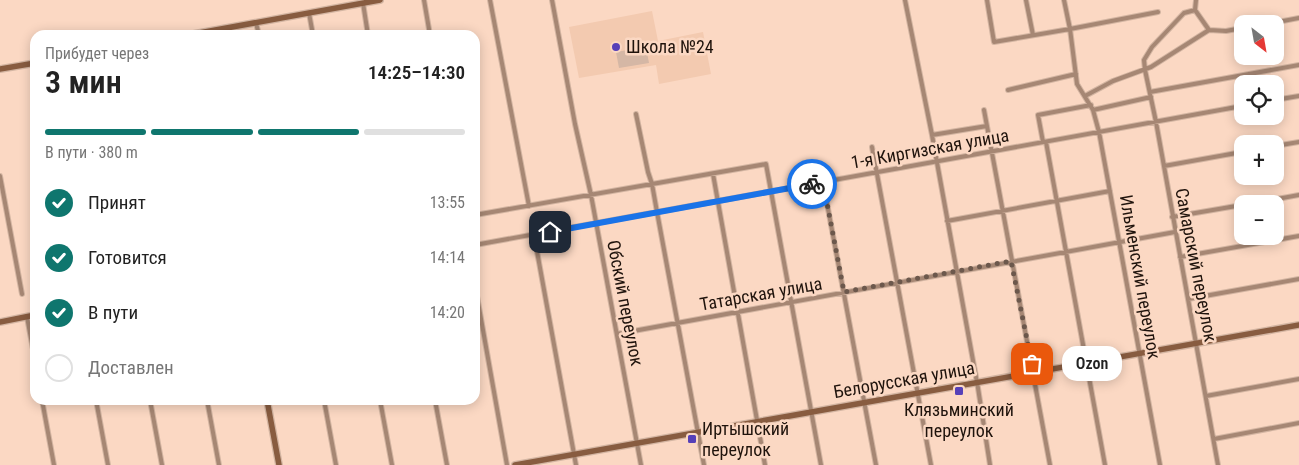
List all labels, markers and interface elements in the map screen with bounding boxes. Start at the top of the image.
north arrow [1234,15,1284,65]
map controls [1234,15,1284,245]
place label: Школа №24 [626,36,714,57]
marker: Школа №24 [610,41,622,53]
text: Прибудет через [45,44,149,63]
text: 14:25–14:30 [368,61,465,84]
text: 3 мин [45,63,122,101]
button: locate [1234,75,1284,125]
street label: 1-я Киргизская улица [849,124,1010,173]
button: + [1234,135,1284,185]
text: В пути · 380 m [45,143,138,162]
courier [787,159,837,209]
icon: bike [798,170,826,198]
street label: Самарский переулок [1171,186,1222,344]
icon: check [45,189,73,217]
text: Принят [88,191,146,214]
text: 13:55 [430,193,465,212]
street label: Ильменский переулок [1116,193,1165,361]
button: − [1234,195,1284,245]
pin [529,211,571,253]
icon: home [536,218,564,246]
street label: Обский переулок [603,238,648,368]
icon: check [45,244,73,272]
text: Готовится [88,246,167,269]
text: 14:14 [430,248,465,267]
street label: Татарская улица [698,272,824,315]
icon: check [45,299,73,327]
text: В пути [88,301,138,324]
text: 14:20 [430,303,465,322]
pin [1011,343,1053,385]
callout: Ozon [1062,346,1122,382]
icon: bag [1018,350,1046,378]
text: Ozon [1076,354,1108,373]
text: Доставлен [88,356,174,379]
street label: Белорусская улица [832,357,976,402]
marker: Клязьминский переулок [953,385,965,397]
place label: Клязьминский переулок [904,399,1014,441]
place label: Иртышский переулок [702,418,789,460]
marker: Иртышский переулок [686,433,698,445]

